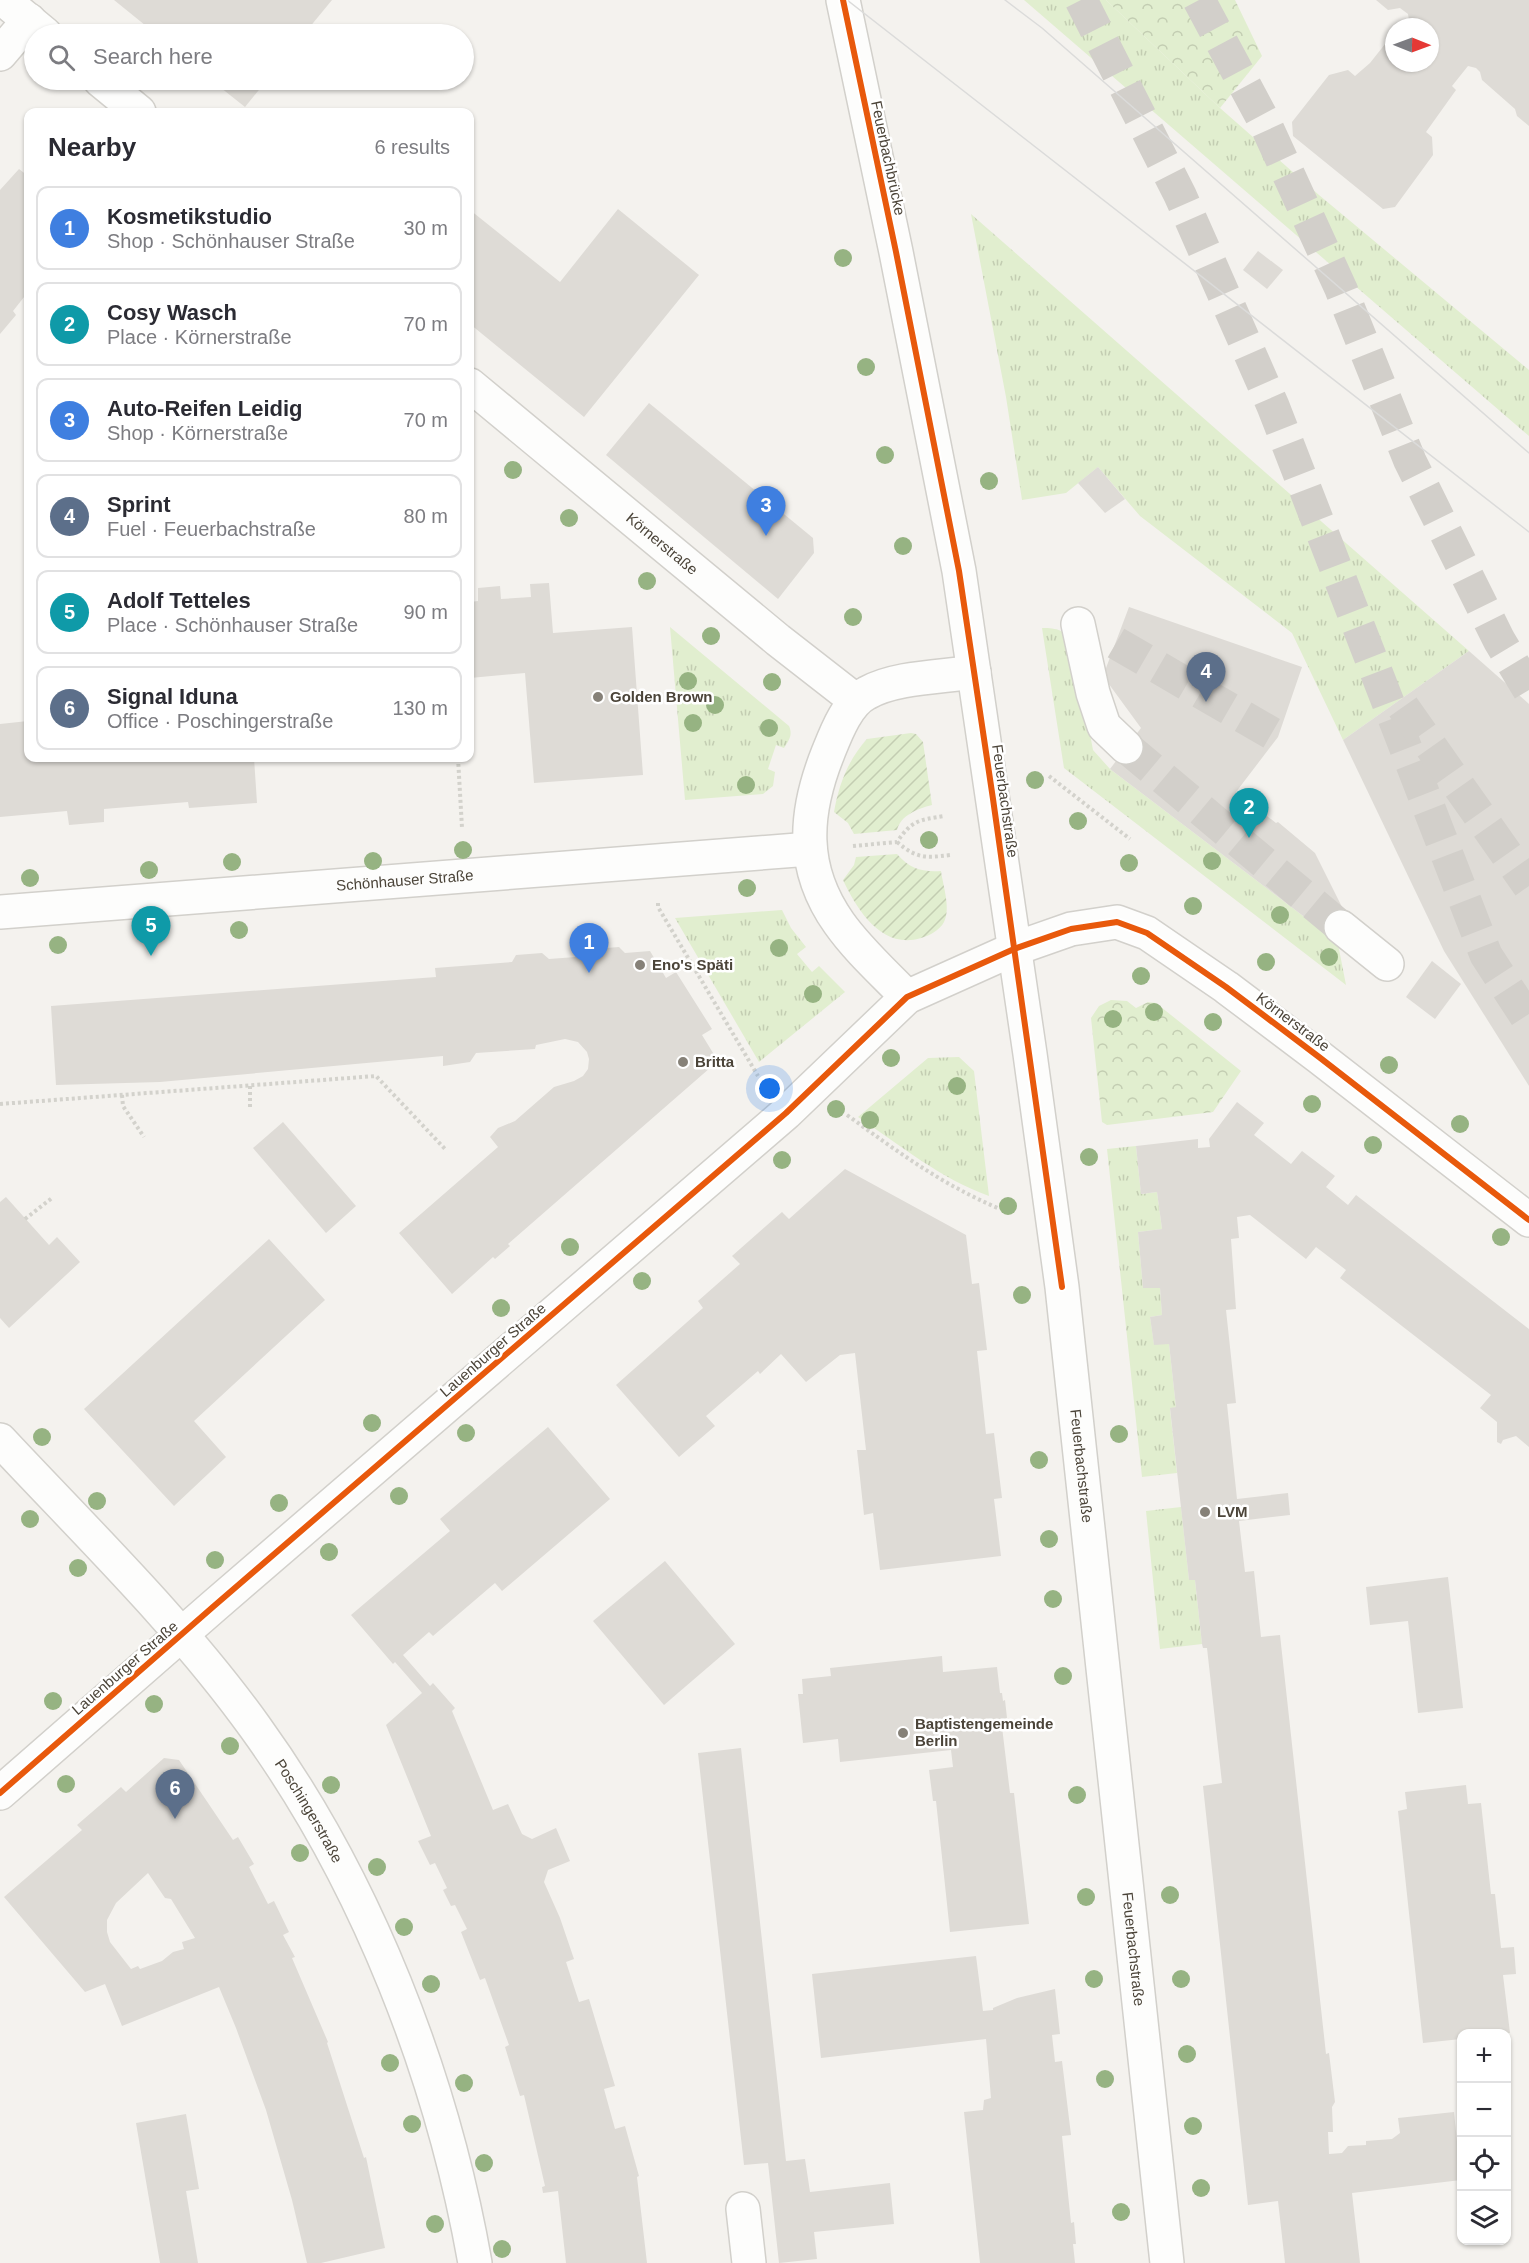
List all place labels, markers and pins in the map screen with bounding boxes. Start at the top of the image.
pin: 3 [746,486,786,536]
pin: 4 [1186,652,1226,702]
place label: Golden Brown [610,688,713,705]
marker: Golden Brown [591,690,605,704]
pin: 2 [1230,788,1268,838]
pin: 5 [132,906,170,956]
pin: 1 [570,924,608,973]
place label: Eno's Späti [652,956,733,973]
marker: Eno's Späti [633,958,647,972]
place label: Britta [695,1053,735,1070]
marker: Britta [676,1055,690,1069]
place label: LVM [1217,1503,1248,1520]
marker: LVM [1198,1505,1212,1519]
place label: Baptistengemeinde Berlin [915,1715,1053,1749]
marker: Baptistengemeinde Berlin [896,1726,910,1740]
pin: 6 [156,1770,195,1819]

